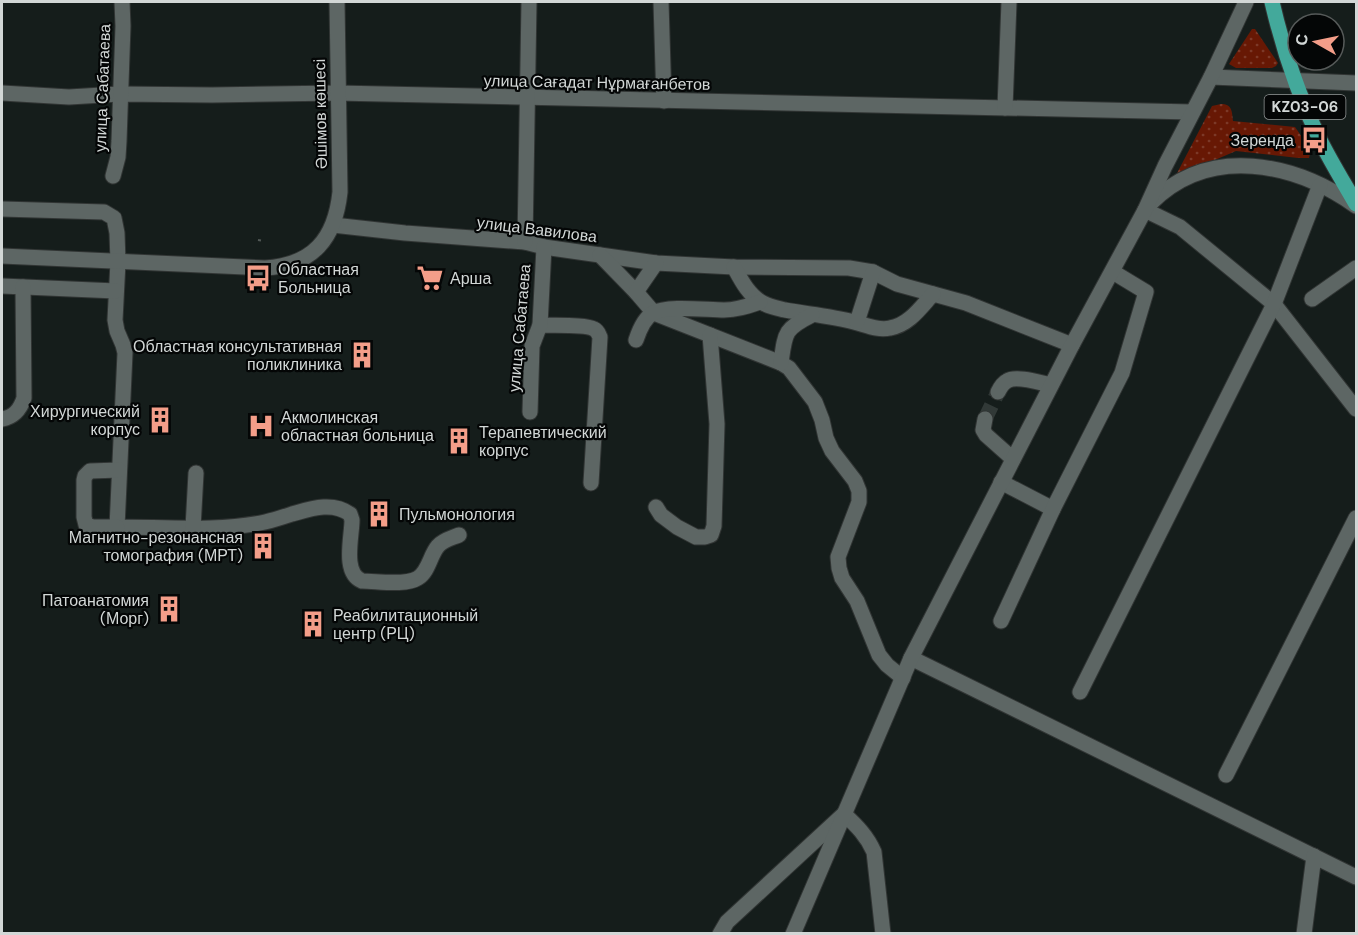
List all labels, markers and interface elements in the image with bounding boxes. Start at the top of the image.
north arrow [1286,12,1346,72]
street label: улица Сабатаева [90,23,115,153]
text: С [1290,32,1313,47]
street label: Әшімов көшесі [309,59,332,169]
street label: улица Сағадат Нұрмағанбетов [483,70,711,95]
road number: KZ03-06 [1264,95,1346,119]
bus stop icon: Зеренда [1299,125,1329,155]
place label: Зеренда [1231,130,1294,151]
street label: улица Вавилова [476,212,598,247]
place label: Областная Больница [278,259,359,298]
bus stop icon: Областная Больница [243,263,273,293]
supermarket icon: Арша [415,263,445,293]
street label: улица Сабатаева [503,263,536,393]
place label: Арша [450,268,491,289]
place label: Областная консультативная поликлиника [133,336,342,375]
building icon: Областная консультативная поликлиника [347,340,377,370]
place label: Хирургический корпус [30,401,140,440]
building icon: Хирургический корпус [145,405,175,435]
place label: Акмолинская областная больница [281,407,434,446]
hospital icon: Акмолинская областная больница [246,411,276,441]
place label: Терапевтический корпус [479,422,607,461]
building icon: Терапевтический корпус [444,426,474,456]
building icon: Пульмонология [364,499,394,529]
place label: Пульмонология [399,504,515,525]
place label: Магнитно-резонансная томография (МРТ) [69,527,243,566]
building icon: Магнитно-резонансная томография (МРТ) [248,531,278,561]
place label: Патоанатомия (Морг) [42,590,149,629]
building icon: Патоанатомия (Морг) [154,594,184,624]
place label: Реабилитационный центр (РЦ) [333,605,478,644]
building icon: Реабилитационный центр (РЦ) [298,609,328,639]

